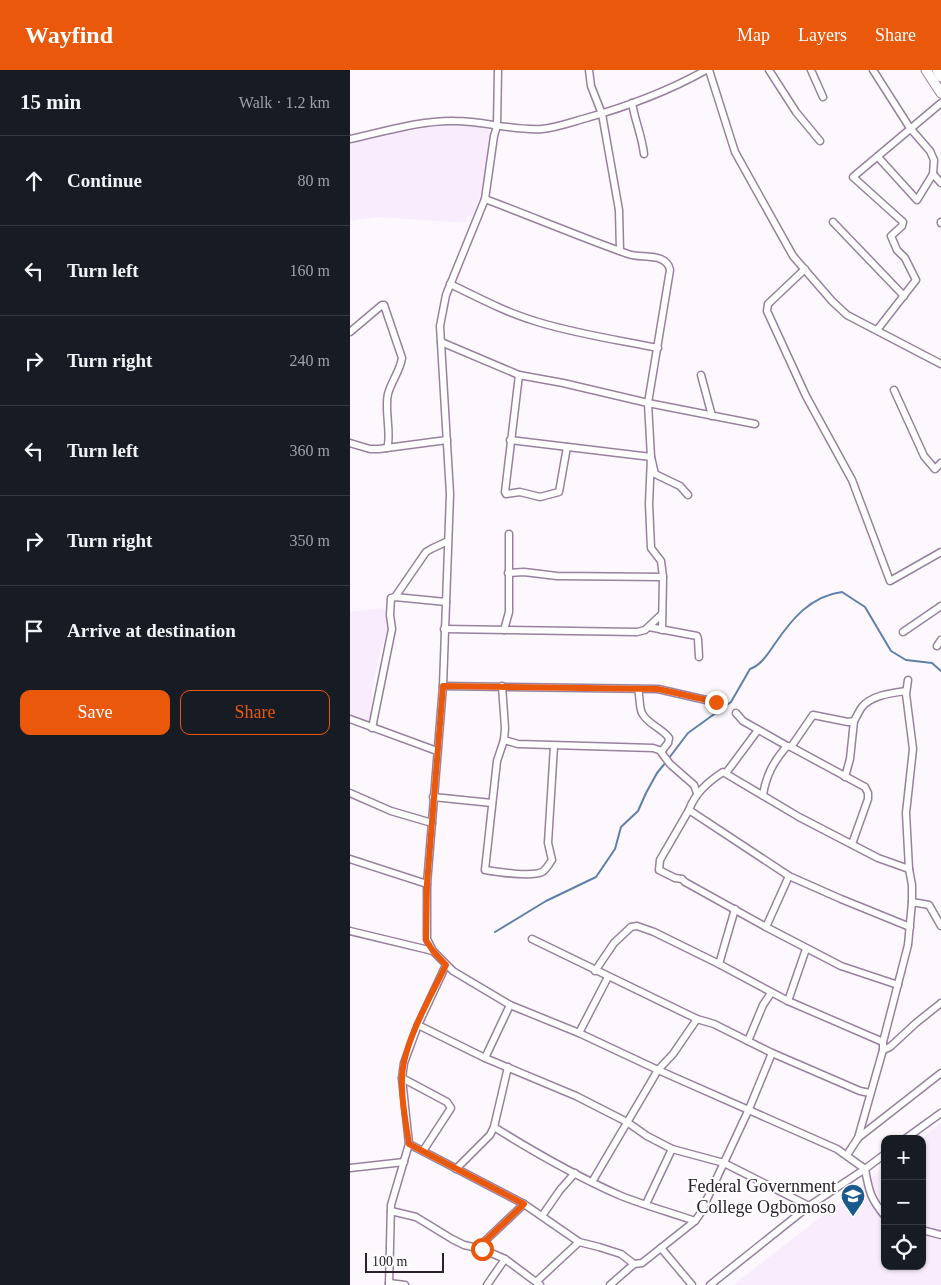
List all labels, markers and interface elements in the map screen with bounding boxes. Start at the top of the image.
text: Wayfind [25,22,113,48]
text: Map [737,25,770,45]
text: Layers [798,25,847,45]
text: Share [875,25,916,45]
text: 15 min [20,90,81,114]
text: Walk · 1.2 km [239,94,330,111]
icon: ahead [20,167,48,195]
text: Continue [67,170,142,191]
text: 80 m [298,172,330,189]
icon: left [20,257,48,285]
text: Turn left [67,260,139,281]
text: 160 m [290,262,330,279]
icon: right [20,347,48,375]
text: Turn right [67,350,152,371]
text: 240 m [290,352,330,369]
icon: left [20,437,48,465]
text: Turn left [67,440,139,461]
text: 360 m [290,442,330,459]
icon: right [20,527,48,555]
text: Turn right [67,530,152,551]
text: 350 m [290,532,330,549]
icon: arrive [20,617,48,645]
text: Arrive at destination [67,620,236,641]
button: Save [20,690,170,735]
button: Share [180,690,330,735]
route end [705,691,728,714]
map controls [881,1135,926,1270]
button: + [881,1135,926,1180]
place label: Federal Government College Ogbomoso [688,1176,836,1217]
button: − [881,1180,926,1225]
school or university icon: Federal Government College Ogbomoso [840,1183,866,1217]
button: locate [881,1225,926,1270]
route start [471,1238,494,1261]
scale bar [365,1250,444,1273]
text: 100 m [372,1254,407,1269]

